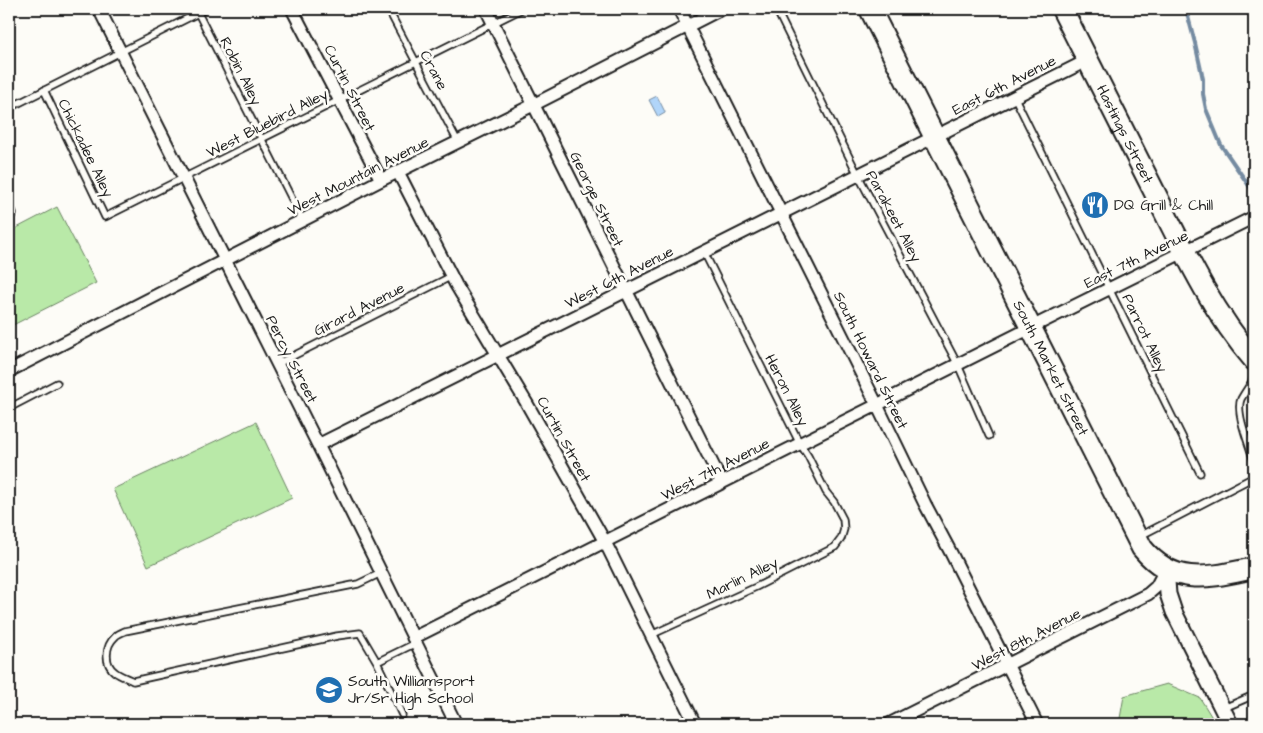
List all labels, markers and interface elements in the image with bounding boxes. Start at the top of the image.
street label: Robin Alley [214,33,267,109]
street label: Curtin Street [319,41,380,135]
street label: Crane [414,47,453,94]
street label: East 6th Avenue [949,50,1060,121]
street label: Hastings Street [1091,81,1158,187]
street label: West Bluebird Alley [203,84,332,164]
street label: Chickadee Alley [52,95,118,201]
street label: West Mountain Avenue [284,132,432,221]
street label: George Street [564,148,629,251]
street label: Parakeet Alley [860,167,927,266]
restaurant icon: DQ Grill & Chill [1080,190,1110,220]
place label: DQ Grill & Chill [1114,195,1213,216]
street label: East 7th Avenue [1081,225,1192,294]
street label: West 6th Avenue [561,241,677,314]
street label: Girard Avenue [310,278,408,341]
street label: South Howard Street [828,288,913,433]
street label: Parrot Alley [1116,290,1173,376]
street label: South Market Street [1008,297,1094,440]
street label: Percy Street [260,312,323,407]
street label: Heron Alley [759,351,814,430]
street label: Curtin Street [531,393,596,486]
street label: West 7th Avenue [657,433,773,506]
street label: Marlin Alley [703,552,782,606]
street label: West 8th Avenue [968,603,1084,676]
place label: South Williamsport Jr/Sr High School [348,671,475,710]
school or university icon: South Williamsport Jr/Sr High School [314,675,344,705]

